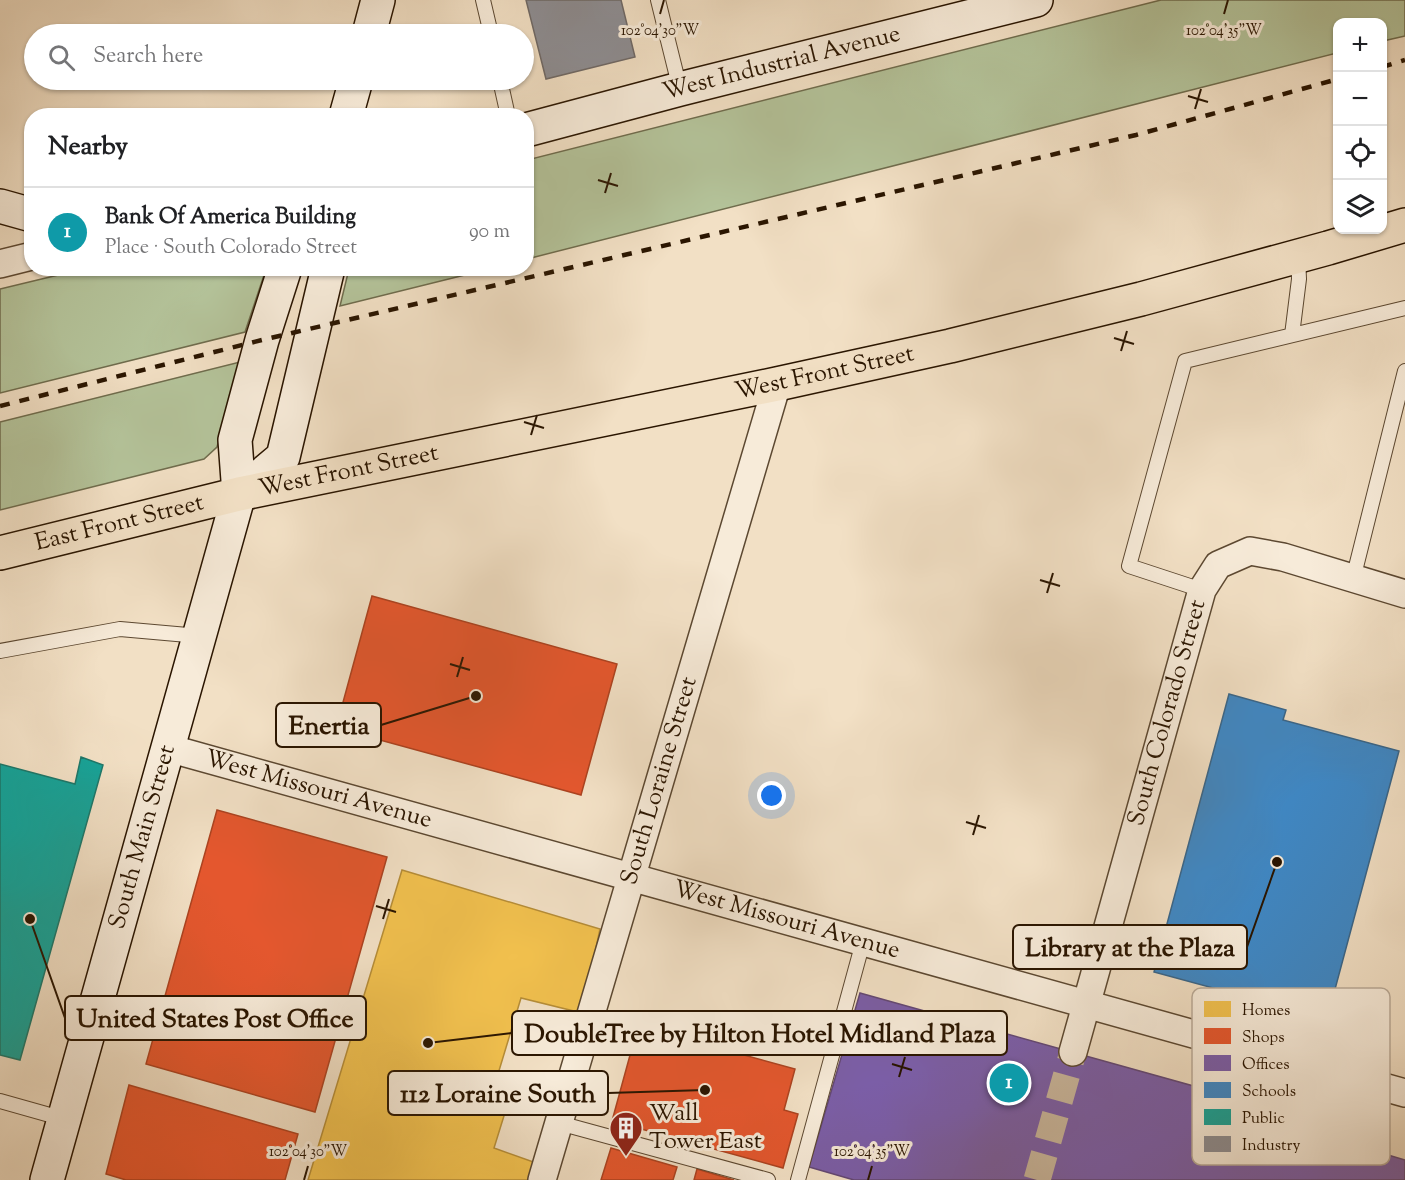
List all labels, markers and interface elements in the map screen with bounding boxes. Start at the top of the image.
street label: West Industrial Avenue [659,18,904,110]
map controls [1333,18,1387,234]
button: + [1333,18,1387,72]
text: 102°04'30"W [621,21,699,42]
text: 102°04'35"W [1186,21,1262,42]
search box [24,24,534,90]
icon: search [45,41,78,74]
text: Search here [93,41,203,73]
button: − [1333,72,1387,126]
button: locate [1333,126,1387,180]
text: Nearby [48,129,128,166]
button: layers [1333,180,1387,234]
text: Bank Of America Building [105,202,356,234]
text: 1 [64,218,71,247]
text: 90 m [469,218,510,247]
text: Place · South Colorado Street [105,234,357,263]
street label: West Front Street [732,337,917,409]
street label: West Front Street [256,437,441,507]
street label: East Front Street [31,486,207,561]
street label: South Colorado Street [1120,596,1215,830]
street label: South Loraine Street [613,673,707,889]
callout: Enertia [276,703,381,747]
text: Enertia [289,709,369,746]
street label: South Main Street [101,741,185,933]
street label: West Missouri Avenue [201,742,436,838]
your location [757,781,786,810]
street label: West Missouri Avenue [669,873,904,968]
callout: Library at the Plaza [1013,925,1247,969]
text: Library at the Plaza [1025,931,1235,968]
legend [1192,988,1390,1165]
callout: United States Post Office [65,996,366,1040]
text: Homes [1242,1000,1290,1023]
text: United States Post Office [76,1002,354,1039]
callout: DoubleTree by Hilton Hotel Midland Plaza [512,1011,1007,1055]
text: DoubleTree by Hilton Hotel Midland Plaza [524,1017,996,1054]
text: Shops [1242,1027,1285,1050]
text: Offices [1242,1054,1290,1077]
pin: 1 [990,1060,1028,1106]
callout: 112 Loraine South [388,1071,608,1115]
text: 112 Loraine South [400,1077,597,1114]
text: Schools [1242,1081,1296,1104]
place label: Wall Tower East [649,1097,762,1159]
text: Public [1242,1108,1285,1131]
building icon: Wall Tower East [608,1110,644,1157]
text: Industry [1242,1135,1300,1158]
text: 102°04'30"W [269,1142,347,1163]
text: 102°04'35"W [834,1142,910,1163]

